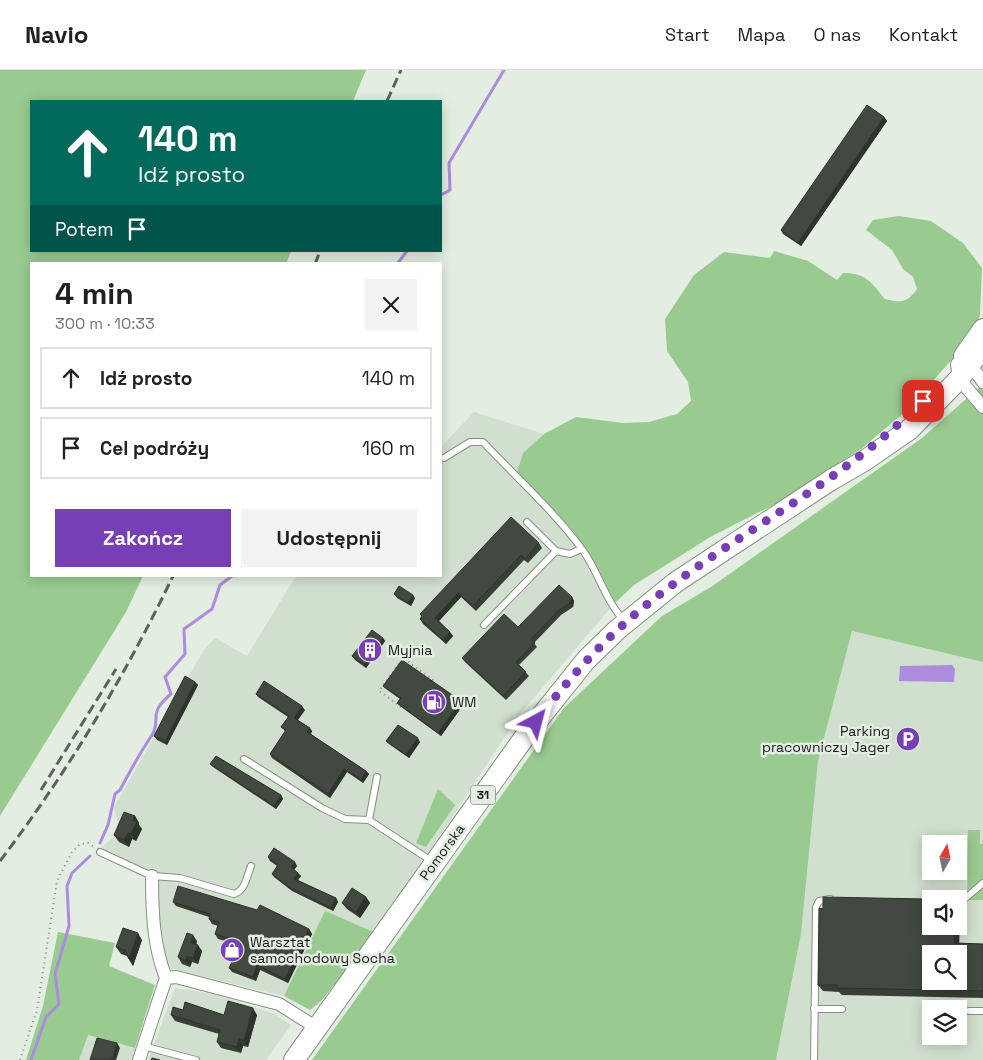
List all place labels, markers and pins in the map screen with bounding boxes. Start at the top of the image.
pin [902,380,944,422]
building icon: Myjnia [357,637,383,663]
place label: Myjnia [388,641,432,659]
fuel station icon: WM [421,689,447,715]
place label: WM [452,693,476,711]
place label: Parking pracowniczy Jager [762,722,890,756]
parking icon: Parking pracowniczy Jager [895,726,921,752]
place label: Warsztat samochodowy Socha [250,933,395,967]
shop icon: Warsztat samochodowy Socha [219,937,245,963]

